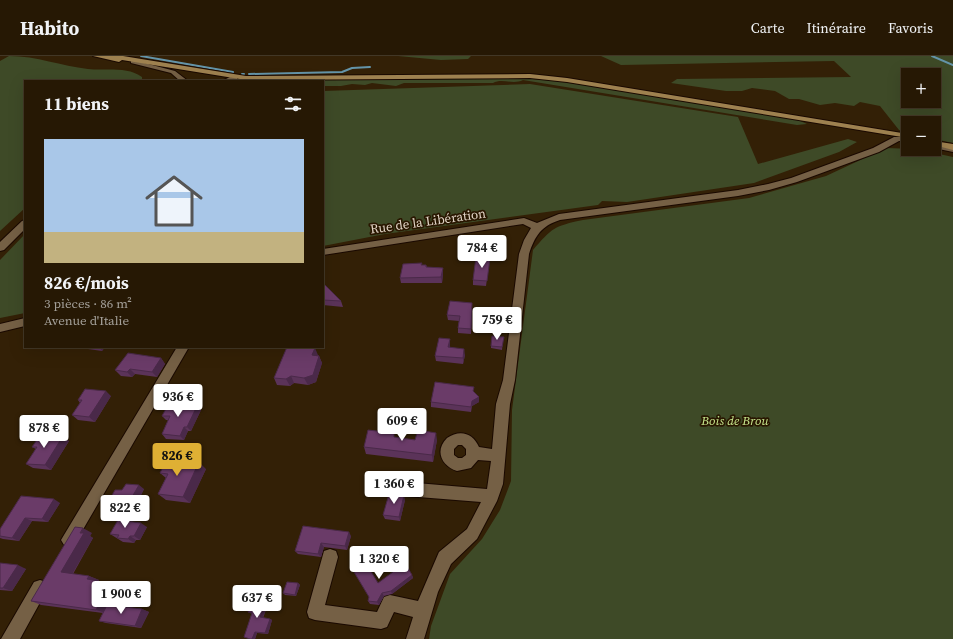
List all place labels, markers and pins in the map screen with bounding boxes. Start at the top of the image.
pin: 784 € [454,235,510,269]
pin: 759 € [469,307,525,341]
pin: 936 € [150,384,206,418]
pin: 609 € [374,408,430,442]
pin: 878 € [16,415,72,449]
pin: 826 € [149,443,205,477]
pin: 1 360 € [357,471,431,505]
pin: 822 € [97,495,153,529]
pin: 1 320 € [342,546,416,580]
pin: 1 900 € [84,581,158,615]
pin: 637 € [229,585,285,619]

